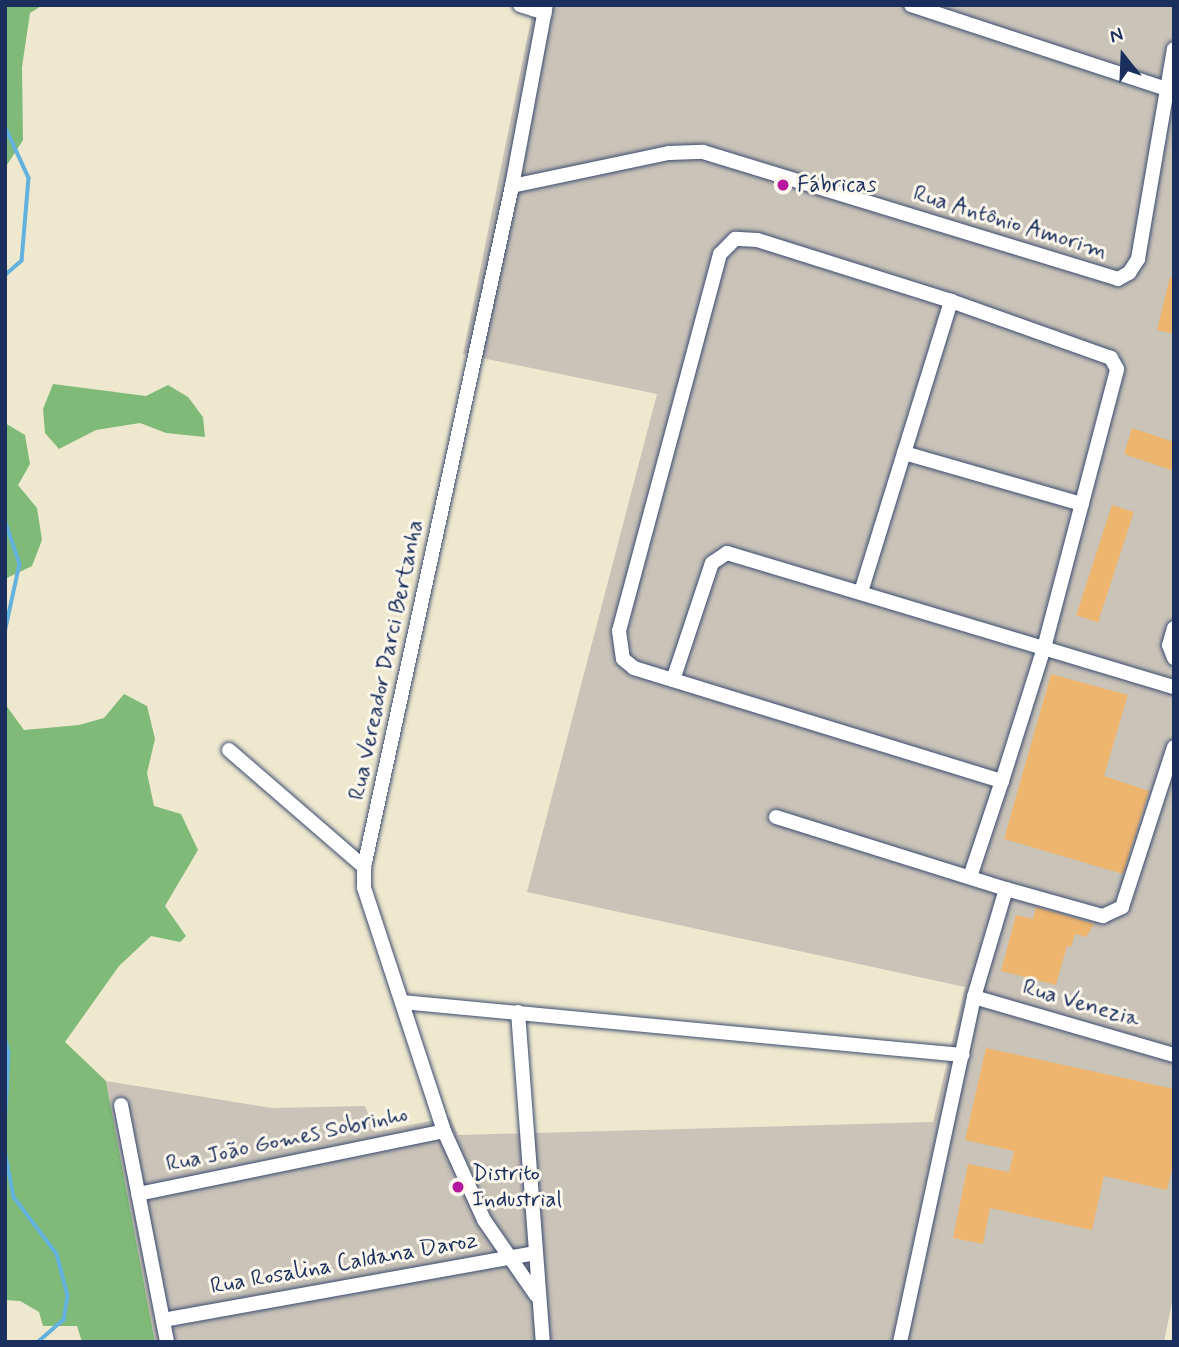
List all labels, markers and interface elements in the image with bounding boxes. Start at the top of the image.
north arrow [1088,21,1158,91]
text: N [1106,22,1126,49]
place label: Fábricas [797,171,877,199]
marker: Fábricas [775,177,791,193]
street label: Rua Antônio Amorim [910,180,1110,266]
street label: Rua Vereador Darci Bertanha [343,515,431,805]
street label: Rua Venezia [1020,974,1142,1034]
street label: Rua João Gomes Sobrinho [163,1101,411,1179]
place label: Distrito Industrial [472,1160,562,1214]
marker: Distrito Industrial [450,1179,466,1195]
street label: Rua Rosalina Caldana Daroz [206,1227,482,1301]

